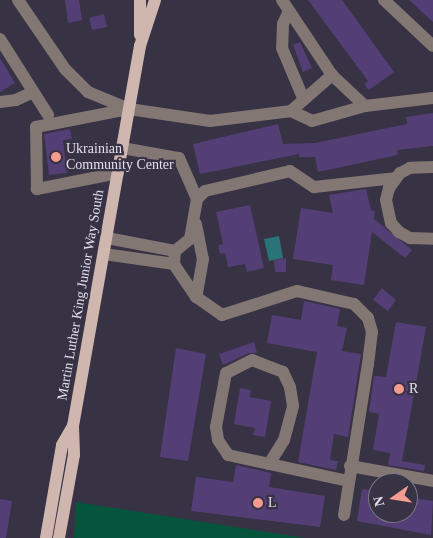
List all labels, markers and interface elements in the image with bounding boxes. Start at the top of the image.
place label: Ukrainian Community Center [66,141,174,174]
marker: Ukrainian Community Center [50,151,62,163]
street label: Martin Luther King Junior Way South [54,188,108,402]
place label: R [409,381,418,397]
marker: R [393,383,405,395]
north arrow [368,473,418,523]
place label: L [268,495,277,511]
text: N [370,495,387,508]
marker: L [252,497,264,509]

